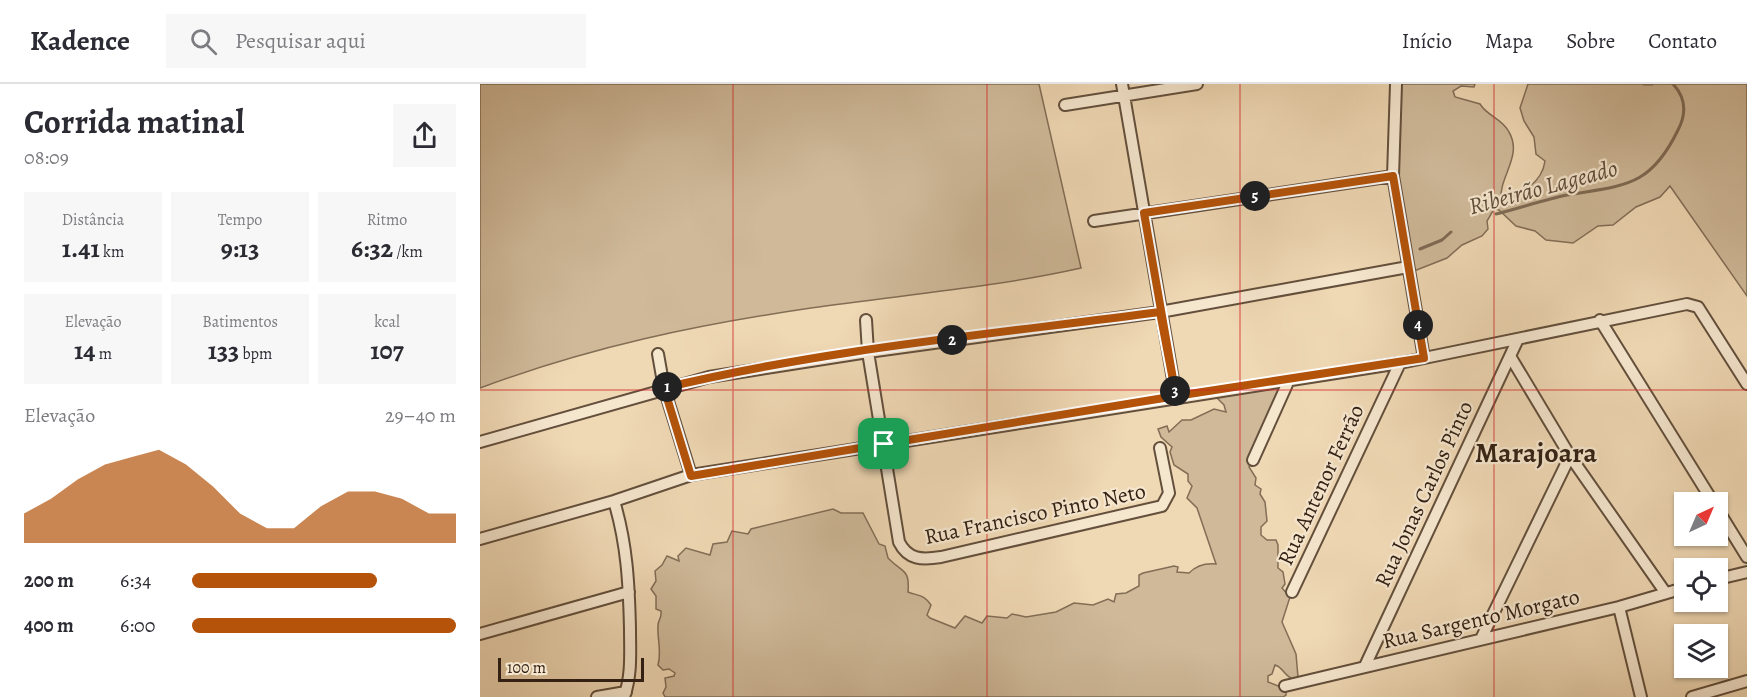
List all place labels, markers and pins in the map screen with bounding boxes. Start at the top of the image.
pin: 5 [1240,181,1270,211]
pin: 4 [1403,310,1433,340]
pin: 2 [937,325,967,355]
pin: 1 [652,372,682,402]
pin: 3 [1160,376,1190,406]
pin [858,418,909,469]

